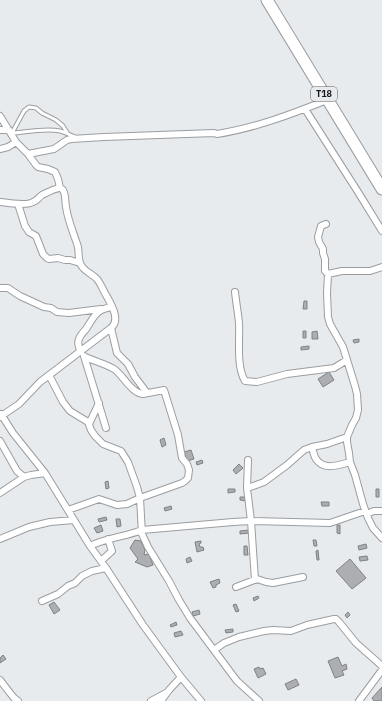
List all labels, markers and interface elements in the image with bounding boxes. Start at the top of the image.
road number: T18 [311,87,337,101]

